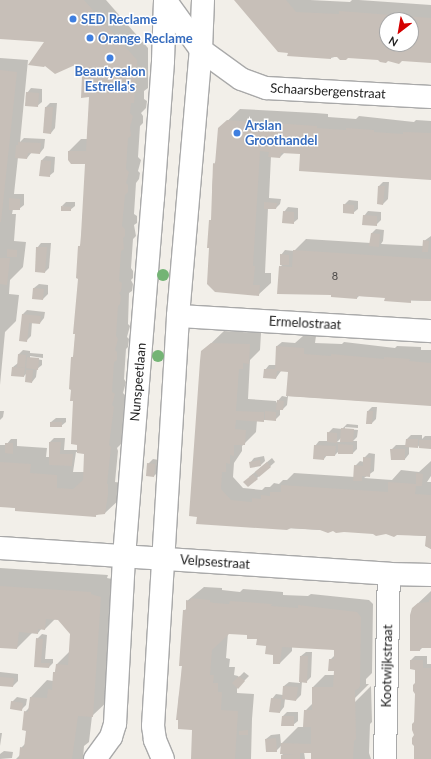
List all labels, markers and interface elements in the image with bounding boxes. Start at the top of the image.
place label: SED Reclame [81,11,157,27]
north arrow [379,12,419,52]
marker: SED Reclame [68,14,78,24]
place label: Orange Reclame [98,30,193,46]
marker: Orange Reclame [85,33,95,43]
text: N [386,34,400,50]
marker: Beautysalon Estrella's [105,53,115,63]
place label: Beautysalon Estrella's [74,64,146,95]
street label: Schaarsbergenstraat [270,80,386,102]
place label: Arslan Groothandel [245,118,317,149]
marker: Arslan Groothandel [232,128,242,138]
house number: 8 [332,269,338,283]
street label: Ermelostraat [268,313,342,333]
street label: Nunspeetlaan [127,342,149,422]
street label: Velpsestraat [180,552,250,572]
street label: Kootwijkstraat [378,624,396,708]

